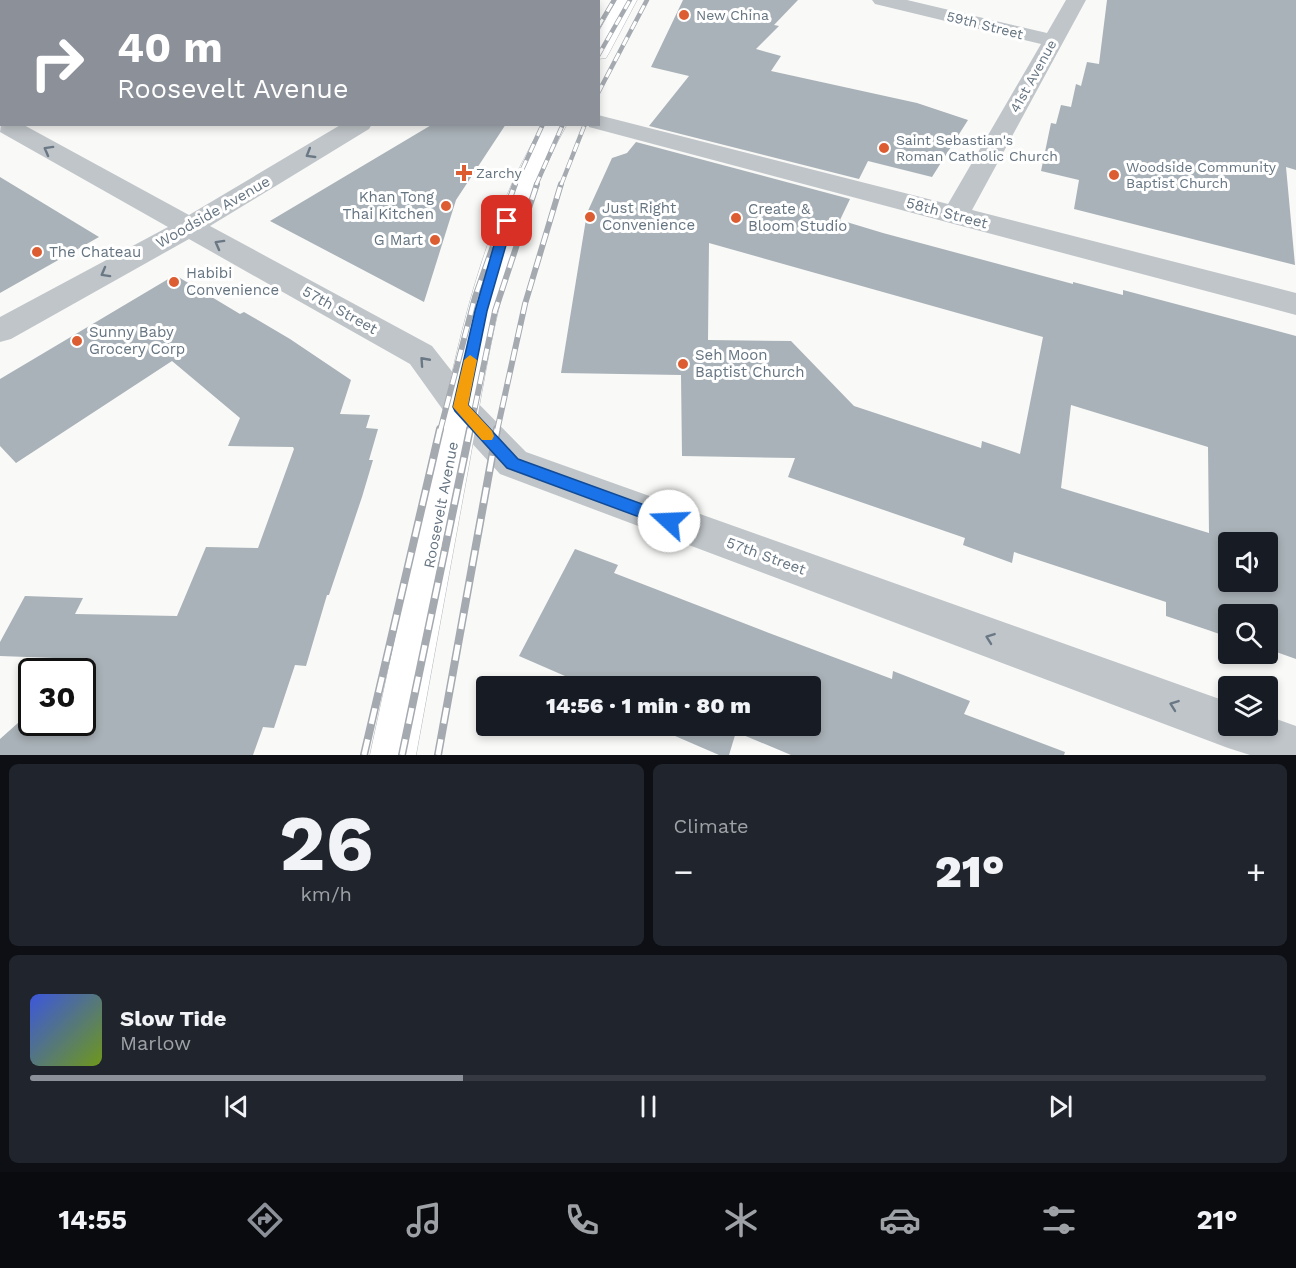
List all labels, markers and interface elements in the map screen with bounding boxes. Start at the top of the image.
place label: New China [696,7,769,23]
marker: New China [677,8,691,22]
street label: 59th Street [945,8,1025,42]
text: 40 m [117,23,223,72]
icon: right [18,24,96,102]
street label: 41st Avenue [1006,37,1060,115]
text: Roosevelt Avenue [117,73,349,105]
place label: Saint Sebastian's Roman Catholic Church [896,132,1058,164]
marker: Saint Sebastian's Roman Catholic Church [877,141,891,155]
one-way arrow [44,145,55,157]
one-way arrow [306,147,316,159]
place label: Woodside Community Baptist Church [1126,159,1277,191]
place label: Zarchy [476,165,523,181]
marker: Zarchy [457,166,471,180]
marker: Woodside Community Baptist Church [1107,168,1121,182]
street label: Woodside Avenue [153,172,273,252]
place label: Khan Tong Thai Kitchen [343,188,434,223]
street label: 58th Street [904,193,990,233]
pin [481,195,532,246]
marker: Khan Tong Thai Kitchen [439,199,453,213]
place label: Just Right Convenience [602,199,695,234]
place label: Create & Bloom Studio [748,200,847,235]
icon: arrive [490,204,523,237]
marker: Just Right Convenience [583,210,597,224]
marker: Create & Bloom Studio [729,211,743,225]
place label: G Mart [374,231,424,249]
marker: G Mart [428,233,442,247]
one-way arrow [215,240,225,251]
place label: The Chateau [49,243,141,261]
marker: The Chateau [30,245,44,259]
place label: Habibi Convenience [186,264,279,299]
one-way arrow [101,266,111,277]
marker: Habibi Convenience [167,275,181,289]
street label: 57th Street [299,282,381,338]
place label: Sunny Baby Grocery Corp [89,323,185,358]
marker: Sunny Baby Grocery Corp [70,334,84,348]
place label: Seh Moon Baptist Church [695,346,805,381]
one-way arrow [421,356,432,367]
marker: Seh Moon Baptist Church [676,357,690,371]
street label: Roosevelt Avenue [420,440,462,570]
position arrow [637,489,701,553]
map controls [1218,532,1278,736]
button: sound [1218,532,1278,592]
street label: 57th Street [724,533,809,579]
button: search [1218,604,1278,664]
one-way arrow [986,632,996,645]
speed limit sign: 30 [18,658,96,736]
button: layers [1218,676,1278,736]
text: 14:56 · 1 min · 80 m [546,693,751,718]
one-way arrow [1169,699,1179,712]
text: 26 [279,797,374,889]
text: Climate [674,814,749,838]
text: 21° [935,845,1005,898]
text: − [674,852,693,891]
text: + [1246,852,1266,891]
text: km/h [300,882,352,906]
text: Slow Tide [120,1006,227,1031]
text: Marlow [120,1031,191,1055]
icon: previous [220,1090,253,1123]
icon: pause [632,1090,665,1123]
icon: next [1044,1090,1077,1123]
icon: directions [244,1199,286,1241]
icon: music [403,1199,445,1241]
icon: phone [561,1199,603,1241]
icon: climate [720,1199,762,1241]
icon: car [879,1199,921,1241]
icon: filters [1038,1199,1080,1241]
text: 14:55 [58,1204,127,1236]
text: 21° [1196,1204,1238,1236]

